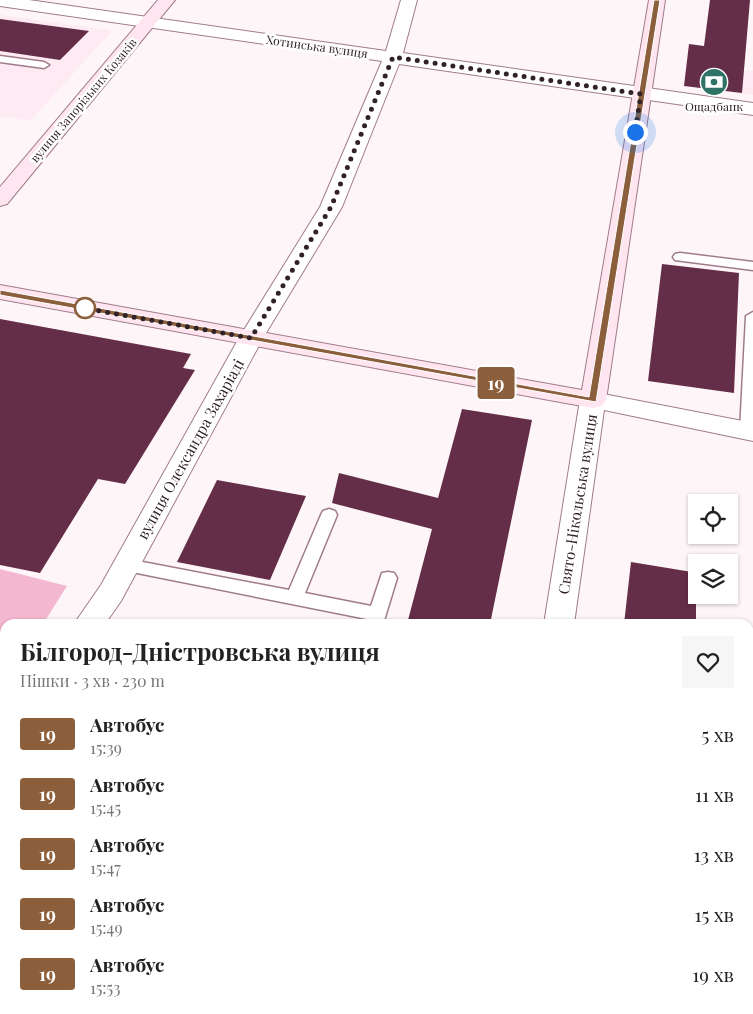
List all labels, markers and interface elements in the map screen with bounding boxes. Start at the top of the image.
street label: Хотинська вулиця [265,31,369,61]
street label: вулиця Запорізьких Козаків [26,34,140,166]
bank icon: Ощадбанк [699,67,729,97]
place label: Ощадбанк [685,98,743,114]
your location [623,120,648,145]
unlabelled marker [74,297,96,319]
street label: вулиця Олександра Захаріаді [132,355,248,543]
line badge: 19 [474,367,518,399]
text: 19 [488,371,504,395]
street label: Свято-Нікольська вулиця [553,412,601,596]
map controls [688,494,738,604]
button: locate [688,494,738,544]
button: layers [688,554,738,604]
text: Білгород-Дністровська вулиця [20,635,380,667]
button: heart [682,636,734,688]
text: Пішки · 3 хв · 230 m [20,670,165,691]
text: Автобус [90,711,165,737]
text: 5 хв [701,721,734,747]
text: 19 [39,722,56,746]
text: 15:39 [90,737,122,758]
text: Автобус [90,771,165,797]
text: 11 хв [695,781,734,807]
text: 19 [39,782,56,806]
text: 15:45 [90,797,121,818]
text: Автобус [90,831,165,857]
text: 13 хв [694,841,734,867]
text: 19 [39,842,56,866]
text: 15:47 [90,857,121,878]
text: Автобус [90,891,165,917]
text: 15 хв [695,901,734,927]
text: 19 [39,902,56,926]
text: 15:49 [90,917,123,938]
text: Автобус [90,951,165,977]
text: 19 хв [692,961,734,987]
text: 19 [39,962,56,986]
text: 15:53 [90,977,120,998]

